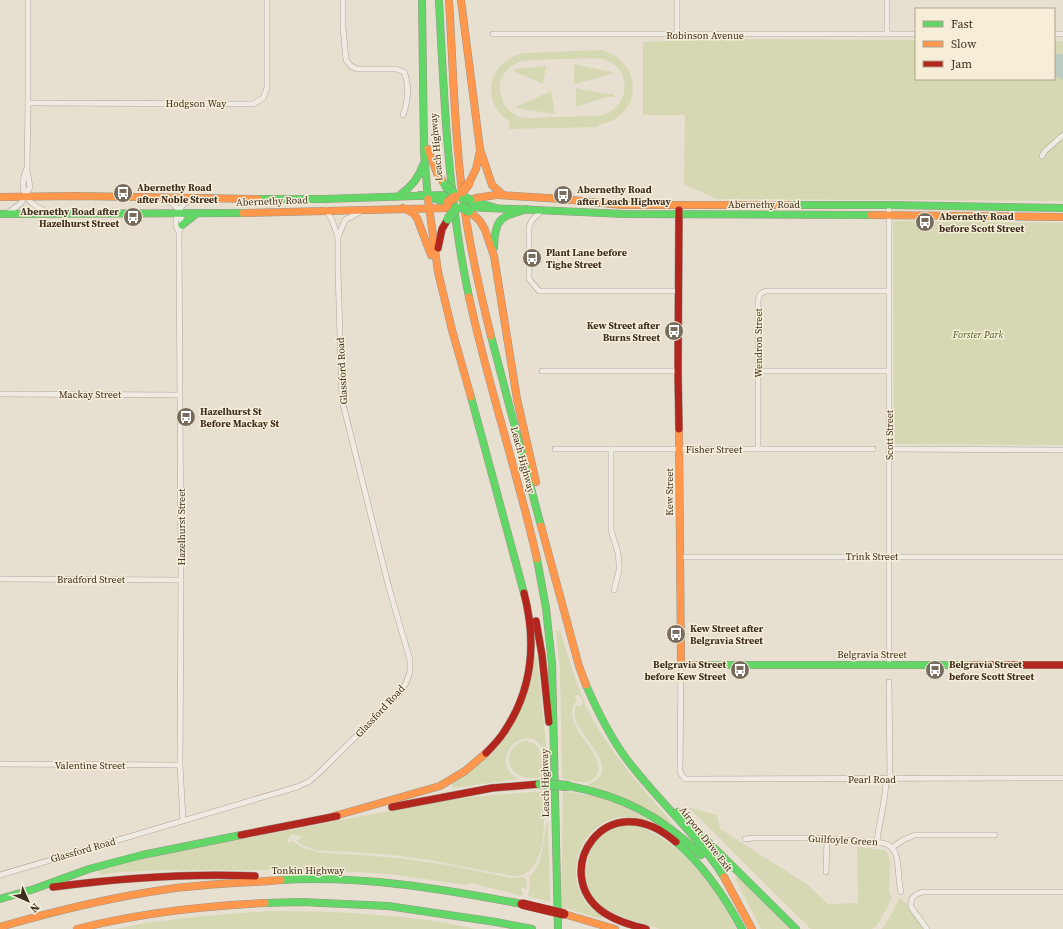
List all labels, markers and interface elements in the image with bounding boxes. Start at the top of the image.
legend [915,8,1055,80]
text: Fast [951,16,973,32]
street label: Robinson Avenue [666,29,744,42]
text: Slow [951,36,977,52]
text: Jam [950,56,972,72]
street label: Hodgson Way [166,97,227,110]
street label: Leach Highway [426,111,445,182]
place label: Abernethy Road after Noble Street [137,181,218,206]
bus stop icon: Abernethy Road after Noble Street [112,182,134,204]
place label: Abernethy Road after Leach Highway [577,183,671,208]
bus stop icon: Abernethy Road after Leach Highway [552,184,574,206]
street label: Abernethy Road [236,193,309,209]
street label: Abernethy Road [728,198,800,211]
place label: Abernethy Road after Hazelhurst Street [20,205,119,230]
bus stop icon: Abernethy Road after Hazelhurst Street [122,206,144,228]
place label: Abernethy Road before Scott Street [939,210,1024,235]
bus stop icon: Abernethy Road before Scott Street [914,211,936,233]
place label: Plant Lane before Tighe Street [546,246,627,271]
bus stop icon: Plant Lane before Tighe Street [521,247,543,269]
street label: Wendron Street [752,307,765,378]
place label: Kew Street after Burns Street [587,319,660,344]
bus stop icon: Kew Street after Burns Street [663,320,685,342]
park label: Forster Park [952,328,1003,341]
street label: Glassford Road [334,337,350,405]
street label: Mackay Street [59,388,122,401]
place label: Hazelhurst St Before Mackay St [200,405,280,430]
bus stop icon: Hazelhurst St Before Mackay St [175,406,197,428]
street label: Scott Street [883,409,896,460]
street label: Leach Highway [508,425,538,496]
street label: Fisher Street [686,443,743,456]
street label: Kew Street [663,468,676,516]
street label: Hazelhurst Street [175,488,188,566]
street label: Trink Street [846,550,899,563]
street label: Bradford Street [57,573,126,586]
place label: Kew Street after Belgravia Street [690,622,764,647]
bus stop icon: Kew Street after Belgravia Street [665,623,687,645]
street label: Belgravia Street [837,648,908,661]
place label: Belgravia Street before Kew Street [644,658,726,683]
place label: Belgravia Street before Scott Street [949,658,1034,683]
bus stop icon: Belgravia Street before Kew Street [729,659,751,681]
bus stop icon: Belgravia Street before Scott Street [924,659,946,681]
street label: Glassford Road [352,682,408,740]
street label: Leach Highway [538,748,552,817]
street label: Valentine Street [55,759,126,772]
street label: Pearl Road [848,773,896,786]
street label: Airport Drive Exit [677,804,736,875]
street label: Guilfoyle Green [808,832,878,848]
street label: Glassford Road [49,834,117,865]
street label: Tonkin Highway [272,864,345,877]
north arrow [8,881,48,921]
text: N [27,900,43,916]

